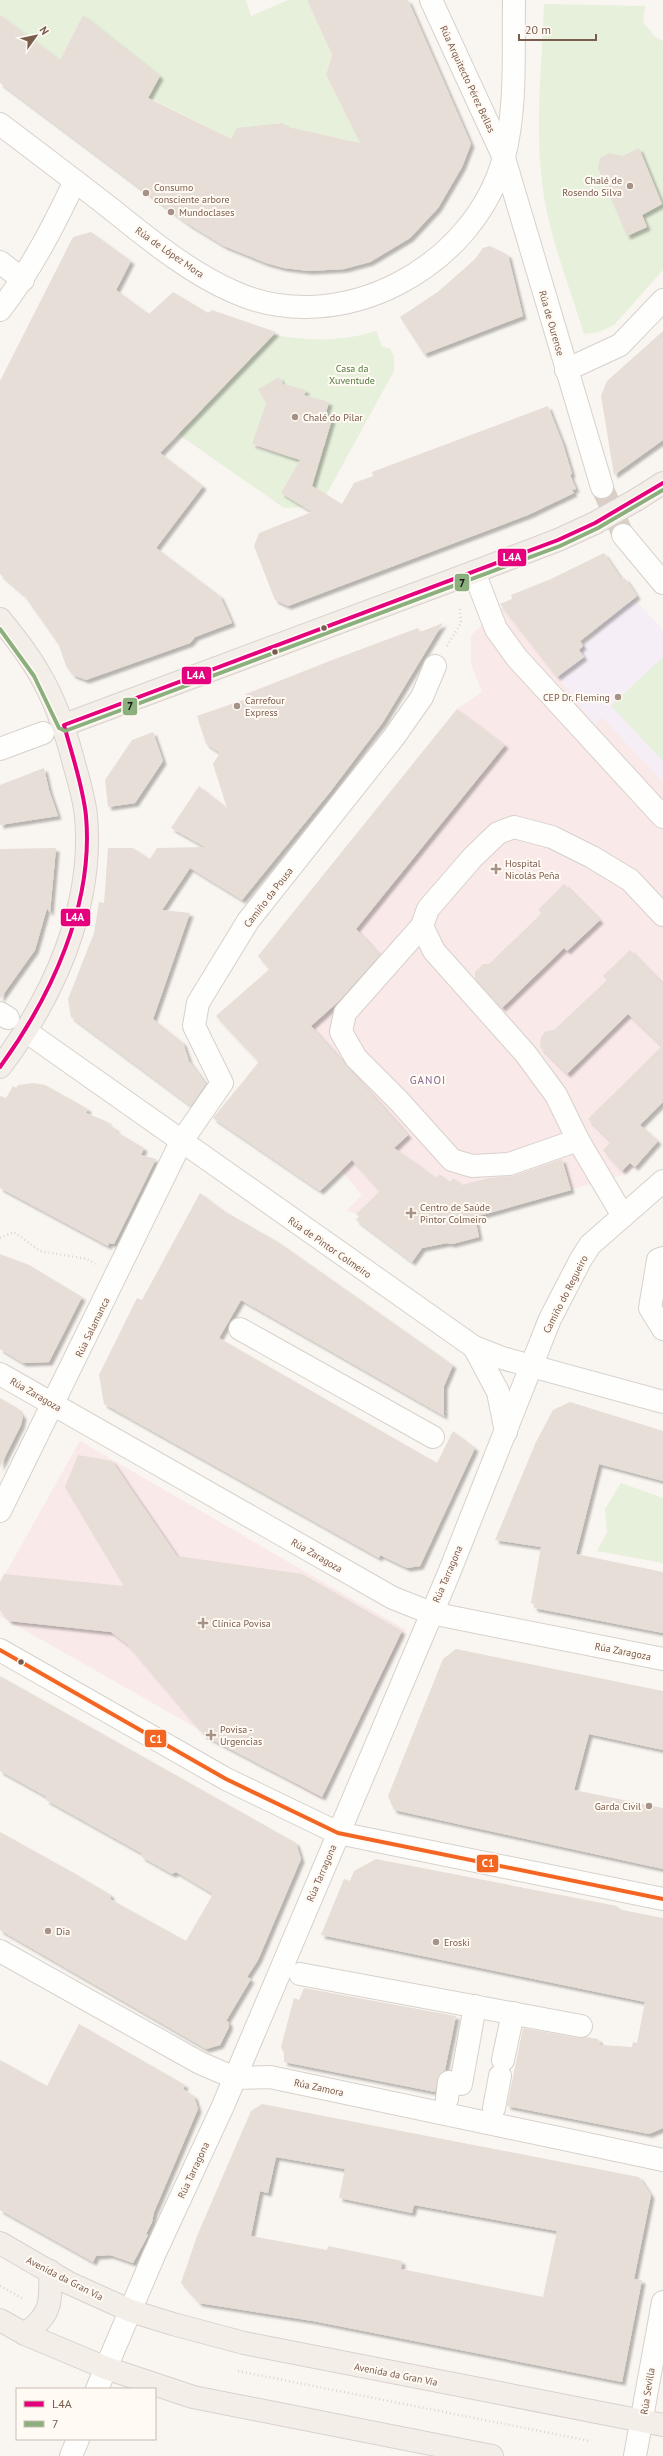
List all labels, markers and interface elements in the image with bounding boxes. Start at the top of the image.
north arrow [16,16,56,56]
scale bar [519,16,596,42]
text: 20 m [525,22,551,37]
text: N [37,24,52,37]
street label: Rúa Arquitecto Pérez Bellas [437,24,498,135]
place label: Chalé de Rosendo Silva [562,174,622,199]
place label: Consumo consciente arbore [154,181,230,206]
marker: Chalé de Rosendo Silva [625,181,635,191]
marker: Consumo consciente arbore [141,188,151,198]
place label: Mundoclases [179,206,234,219]
marker: Mundoclases [166,207,176,217]
street label: Rúa de López Mora [133,224,207,281]
street label: Rúa de Ourense [536,289,567,357]
park label: Casa da Xuventude [329,362,375,387]
place label: Chalé do Pilar [303,411,363,424]
marker: Chalé do Pilar [290,412,300,422]
line badge: L4A [497,548,527,567]
text: L4A [503,550,522,564]
line badge: 7 [454,573,470,592]
text: 7 [459,576,465,590]
unlabelled marker [319,623,329,633]
unlabelled marker [270,647,280,657]
line badge: L4A [181,666,212,685]
text: L4A [187,668,206,682]
place label: CEP Dr. Fleming [543,691,610,704]
marker: CEP Dr. Fleming [613,692,623,702]
place label: Carrefour Express [245,694,285,719]
line badge: 7 [122,697,138,716]
text: 7 [127,699,133,713]
marker: Carrefour Express [232,701,242,711]
place label: Hospital Nicolás Peña [505,857,560,882]
marker: Hospital Nicolás Peña [490,863,502,875]
street label: Camiño da Pousa [241,865,296,930]
line badge: L4A [60,908,91,927]
text: L4A [66,910,85,924]
district label: GANOI [410,1073,446,1087]
place label: Centro de Saúde Pintor Colmeiro [420,1201,490,1226]
marker: Centro de Saúde Pintor Colmeiro [405,1207,417,1219]
street label: Rúa de Pintor Colmeiro [286,1214,374,1281]
street label: Camiño do Regueiro [540,1253,591,1335]
street label: Rúa Salamanca [72,1295,113,1359]
street label: Rúa Zaragoza [8,1375,64,1414]
street label: Rúa Zaragoza [289,1536,345,1575]
street label: Rúa Tarragona [430,1544,465,1605]
marker: Clínica Povisa [197,1617,209,1629]
place label: Clínica Povisa [212,1617,271,1630]
street label: Rúa Zaragoza [594,1640,652,1663]
unlabelled marker [16,1657,26,1667]
place label: Povisa - Urgencias [220,1723,262,1748]
line badge: C1 [144,1729,167,1748]
marker: Povisa - Urgencias [205,1729,217,1741]
text: C1 [150,1732,162,1746]
place label: Garda Civil [595,1800,641,1813]
marker: Garda Civil [644,1801,654,1811]
street label: Rúa Tarragona [304,1843,339,1904]
line badge: C1 [476,1854,499,1873]
text: C1 [482,1856,494,1870]
place label: Dia [56,1925,70,1938]
marker: Dia [43,1926,53,1936]
place label: Eroski [444,1936,470,1949]
marker: Eroski [431,1937,441,1947]
street label: Rúa Zamora [293,2076,345,2099]
street label: Rúa Tarragona [175,2140,212,2201]
street label: Avenida da Gran Vía [24,2253,105,2303]
street label: Avenida da Gran Vía [353,2360,439,2389]
street label: Rúa Sevilla [637,2367,658,2415]
legend [16,2388,156,2440]
text: L4A [52,2396,72,2411]
text: 7 [52,2416,59,2431]

